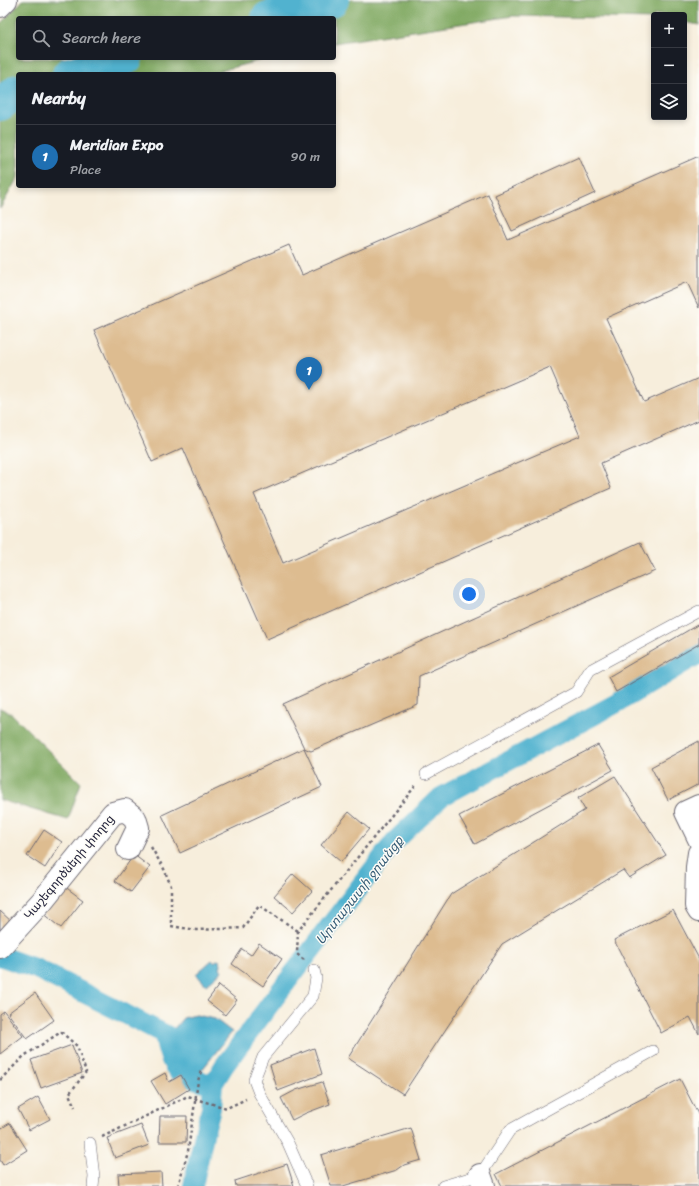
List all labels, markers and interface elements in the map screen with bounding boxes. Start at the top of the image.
map controls [651,12,687,120]
button: + [651,12,687,48]
search box [16,16,336,60]
text: Search here [62,25,141,51]
icon: search [30,27,52,49]
button: − [651,48,687,84]
text: Nearby [32,83,86,113]
button: layers [651,84,687,120]
text: Meridian Expo [70,132,163,158]
text: 1 [42,145,48,168]
text: 90 m [290,145,320,168]
text: Place [70,158,101,181]
pin: 1 [296,357,322,390]
your location [459,584,479,604]
street label: Կաշեգործների փողոց [18,809,120,925]
water label: Արտաշատի ջրանցք [309,830,410,950]

